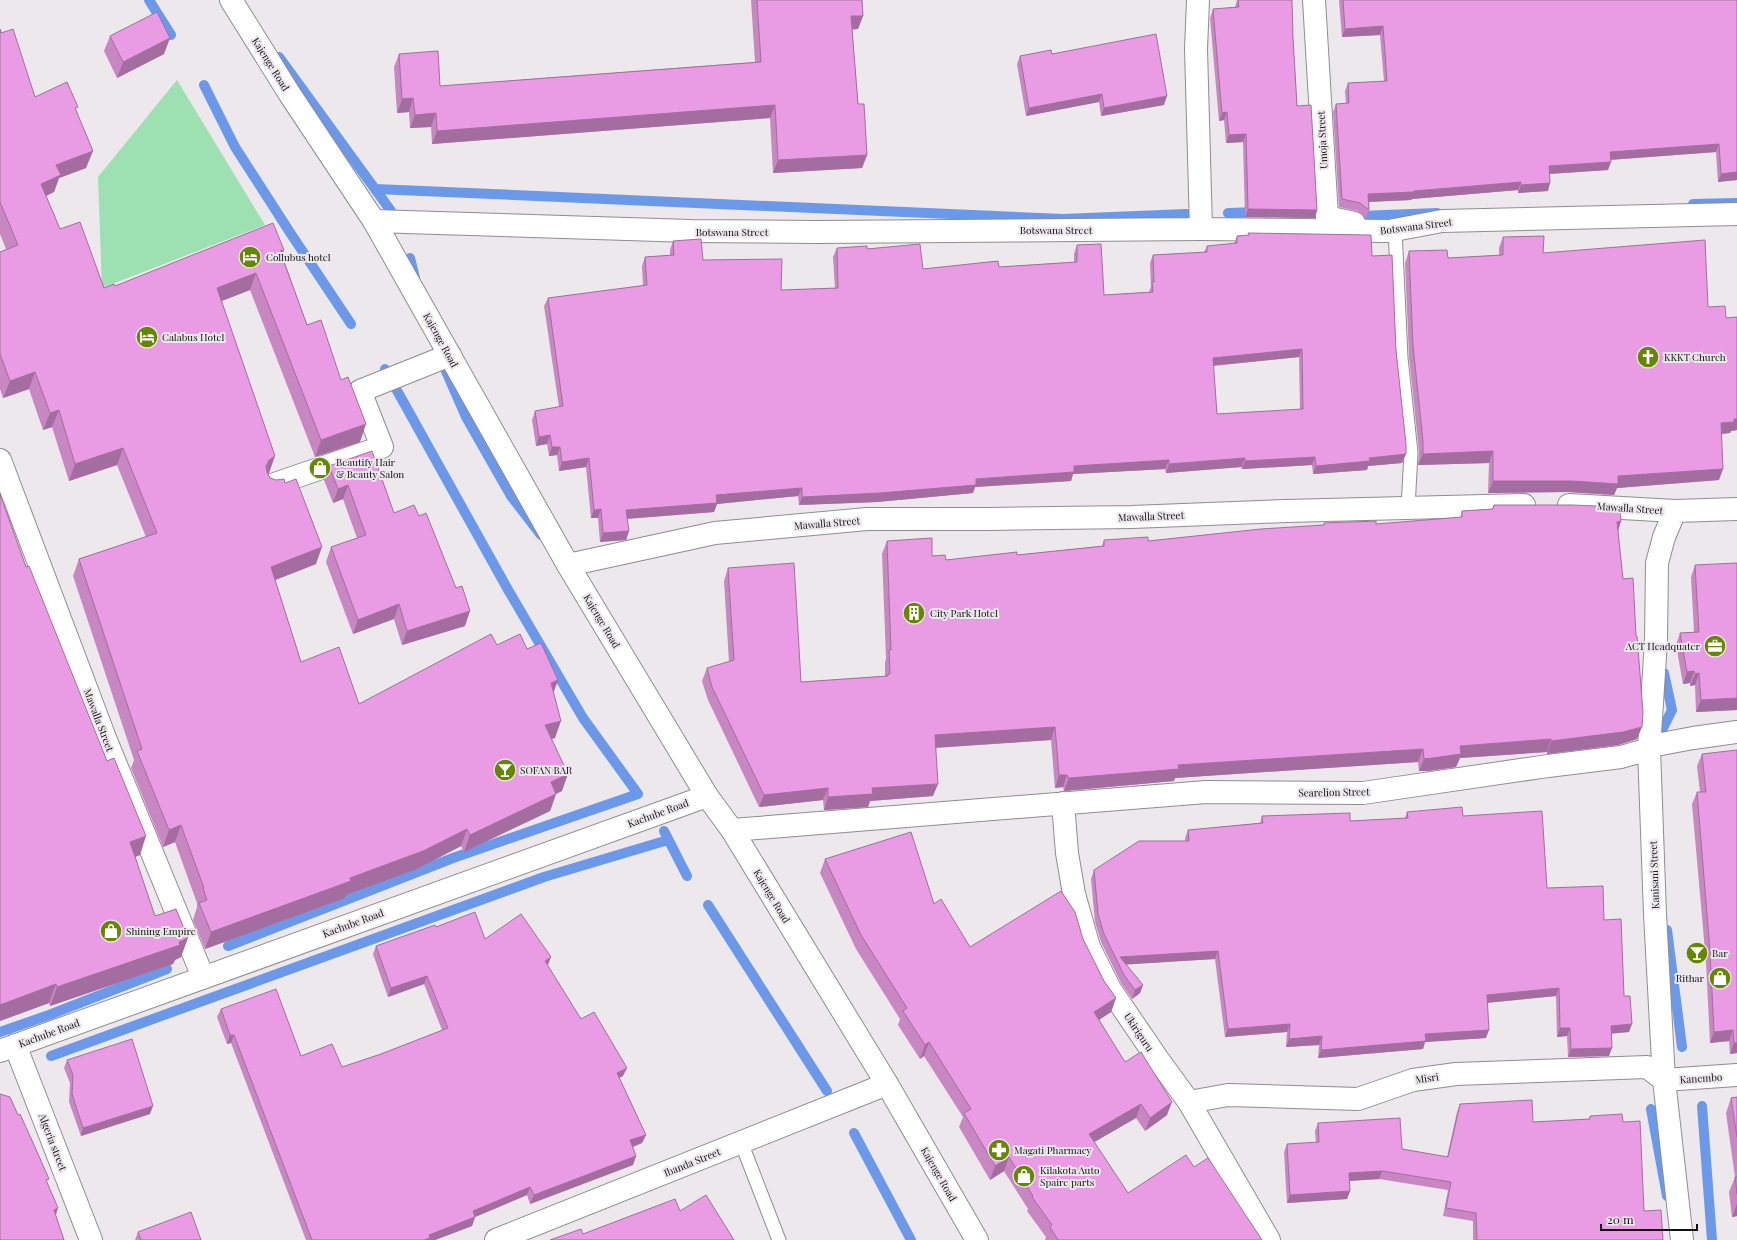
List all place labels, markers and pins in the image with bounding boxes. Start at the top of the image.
hotel icon: Collubus hotel [237,244,263,270]
place label: Collubus hotel [266,250,331,264]
hotel icon: Calabus Hotel [134,324,160,350]
place label: Calabus Hotel [162,330,225,344]
church icon: KKKT Church [1635,344,1661,370]
place label: KKKT Church [1664,350,1726,364]
shop icon: Beautify Hair & Beauty Salon [307,455,333,481]
place label: Beautify Hair & Beauty Salon [336,455,404,481]
building icon: City Park Hotel [901,600,927,626]
place label: City Park Hotel [930,606,998,620]
office icon: ACT Headquater [1702,633,1728,659]
place label: ACT Headquater [1625,639,1701,653]
bar icon: SOFAN BAR [492,757,518,783]
place label: SOFAN BAR [520,763,573,777]
shop icon: Shining Empire [98,918,124,944]
place label: Shining Empire [126,924,196,938]
bar icon: Bar [1684,940,1710,966]
place label: Bar [1712,946,1728,960]
shop icon: Rithar [1707,965,1733,991]
place label: Rithar [1676,971,1705,985]
pharmacy icon: Magati Pharmacy [986,1137,1012,1163]
place label: Magati Pharmacy [1014,1143,1092,1157]
shop icon: Kilakota Auto Spaire parts [1011,1163,1037,1189]
place label: Kilakota Auto Spaire parts [1040,1163,1100,1189]

